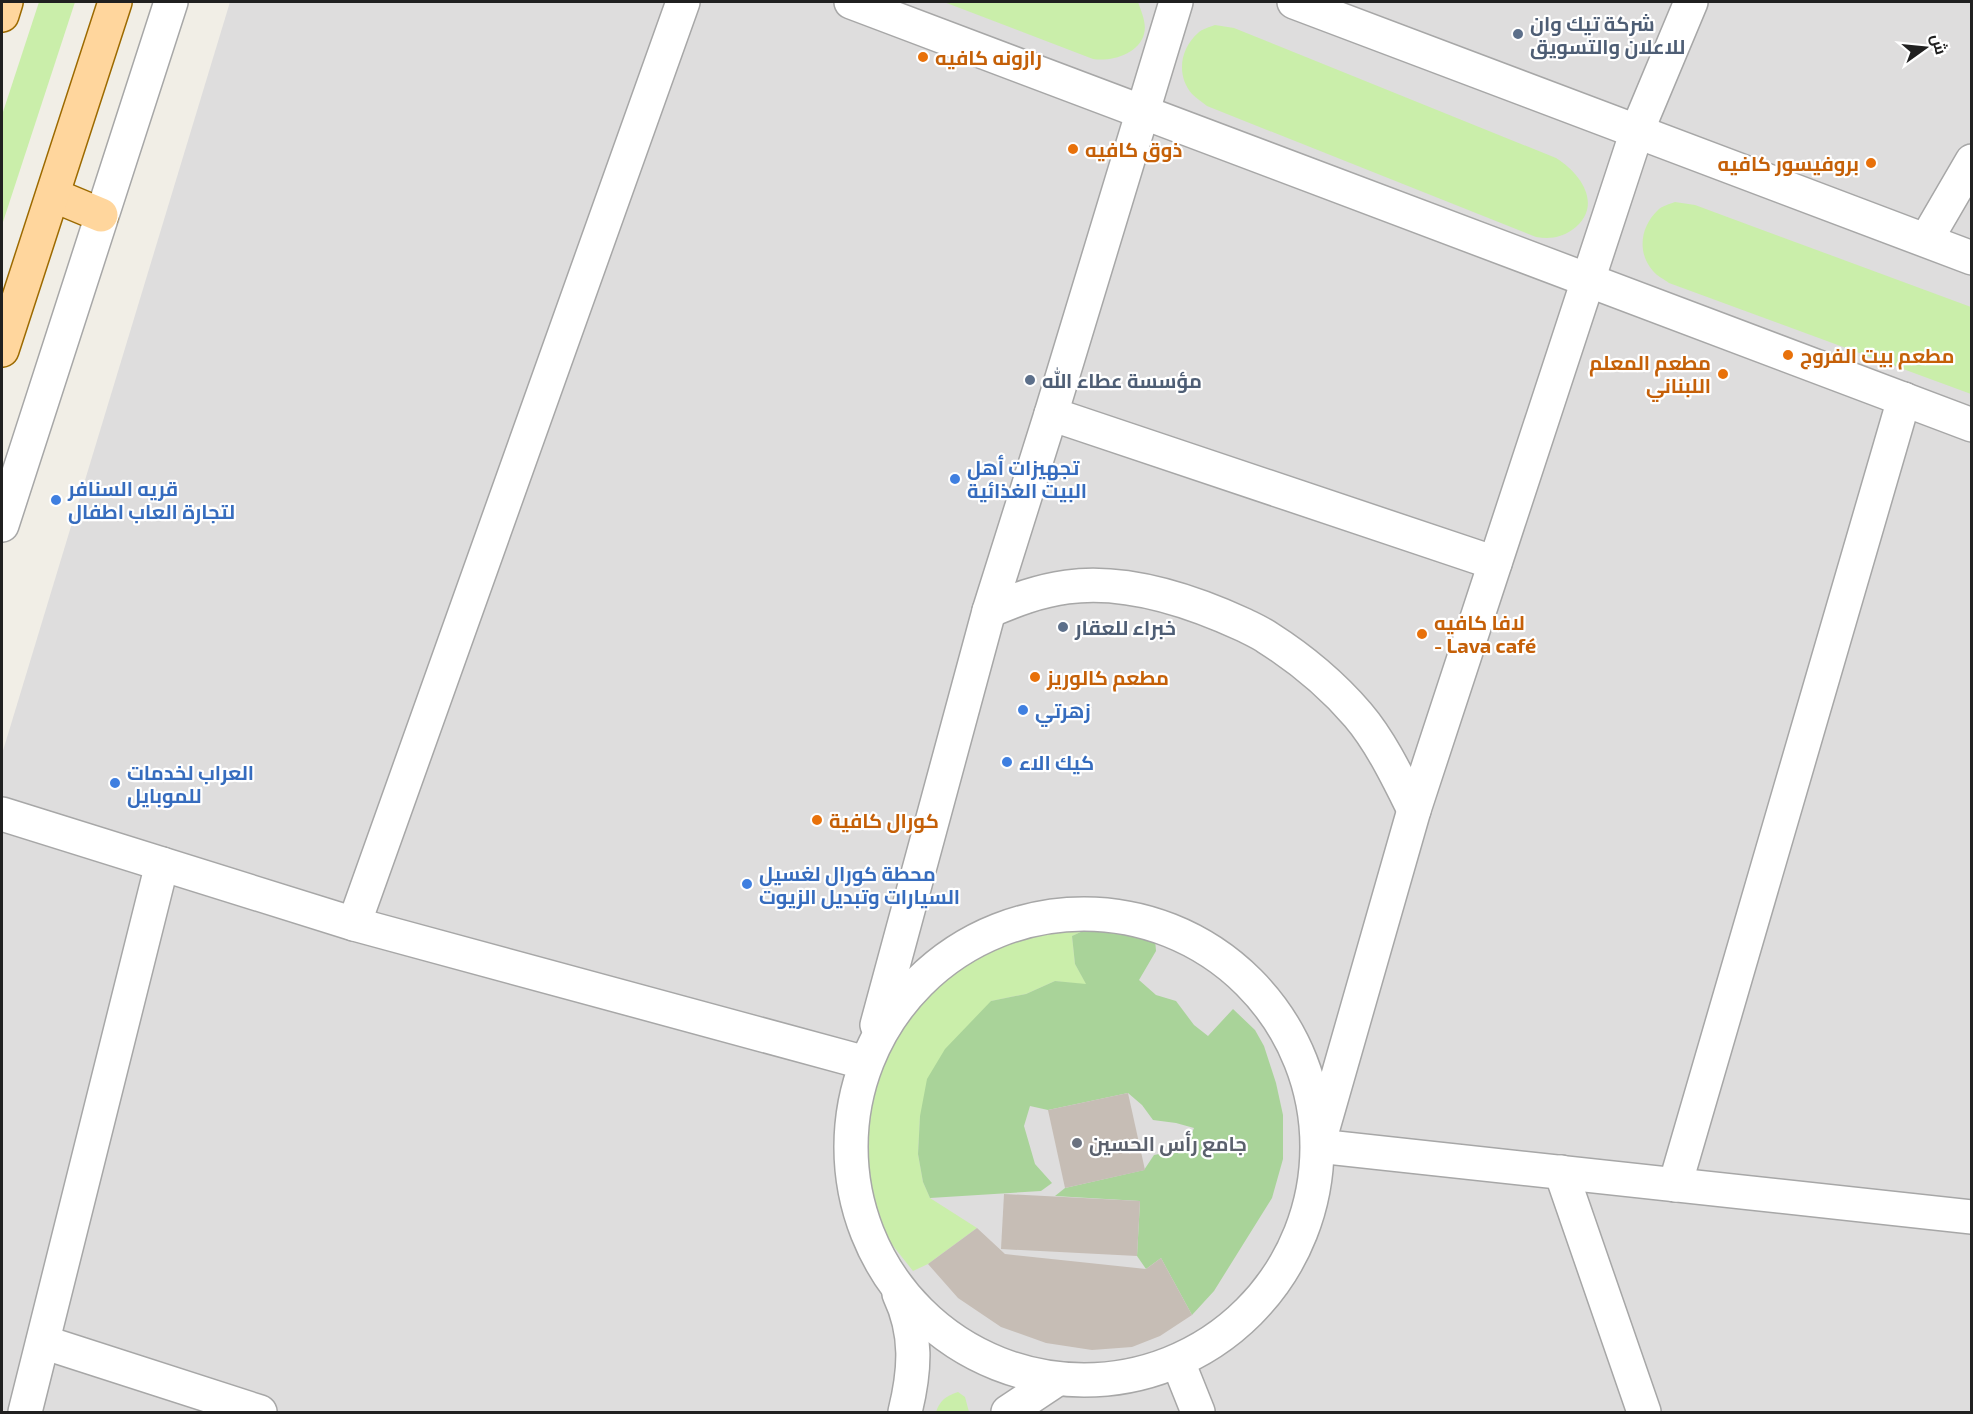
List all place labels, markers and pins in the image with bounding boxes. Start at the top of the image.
place label: شركة تيك وان للاعلان والتسويق [1530,11,1685,60]
marker: شركة تيك وان للاعلان والتسويق [1511,27,1525,41]
place label: رازونه كافيه [935,45,1042,70]
marker: رازونه كافيه [916,50,930,64]
place label: ذوق كافيه [1085,137,1182,163]
marker: ذوق كافيه [1066,142,1080,156]
place label: بروفيسور كافيه [1718,151,1859,176]
marker: بروفيسور كافيه [1864,156,1878,170]
place label: مطعم بيت الفروج [1800,343,1955,370]
marker: مطعم بيت الفروج [1781,348,1795,362]
place label: مطعم المعلم اللبناني [1589,350,1711,402]
place label: مؤسسة عطاء الله [1042,367,1202,393]
marker: مطعم المعلم اللبناني [1716,367,1730,381]
marker: مؤسسة عطاء الله [1023,373,1037,387]
place label: تجهيزات أهل البيت الغذائية [967,454,1087,503]
marker: تجهيزات أهل البيت الغذائية [948,472,962,486]
place label: قريه السنافر لتجارة العاب اطفال [67,476,235,524]
marker: قريه السنافر لتجارة العاب اطفال [49,493,63,507]
place label: لافا كافيه - Lava café [1434,610,1536,657]
place label: خبراء للعقار [1074,615,1176,640]
marker: خبراء للعقار [1056,620,1070,634]
marker: لافا كافيه - Lava café [1415,627,1429,641]
place label: مطعم كالوريز [1046,665,1169,692]
marker: مطعم كالوريز [1028,670,1042,684]
place label: زهرتي [1035,698,1091,727]
marker: زهرتي [1016,703,1030,717]
place label: كيك الاء [1019,750,1094,775]
marker: كيك الاء [1000,755,1014,769]
place label: العراب لخدمات للموبايل [127,760,254,808]
marker: العراب لخدمات للموبايل [108,776,122,790]
place label: كورال كافية [829,808,939,833]
marker: كورال كافية [810,813,824,827]
place label: محطة كورال لغسيل السيارات وتبديل الزيوت [759,861,960,909]
marker: محطة كورال لغسيل السيارات وتبديل الزيوت [740,877,754,891]
place label: جامع رأس الحسين [1089,1130,1247,1158]
marker: جامع رأس الحسين [1070,1136,1084,1150]

